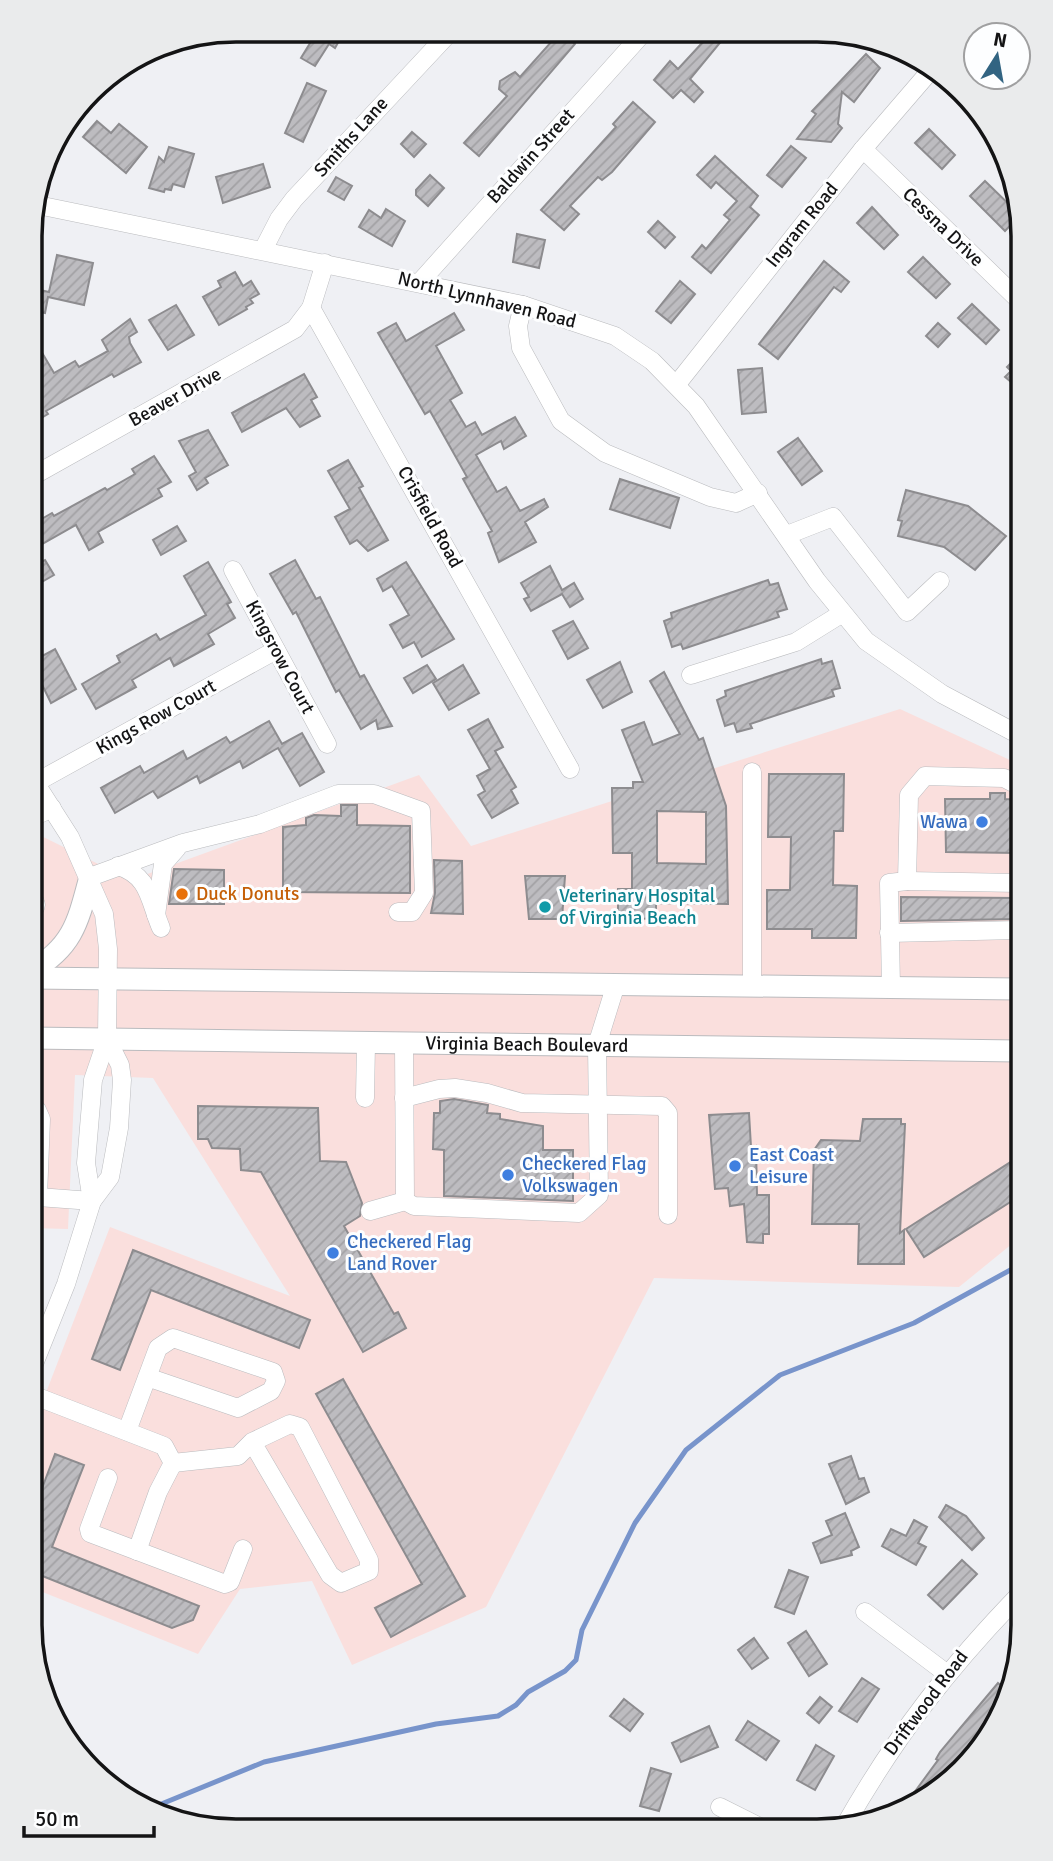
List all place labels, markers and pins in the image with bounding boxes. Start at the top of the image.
place label: Wawa [920,810,968,834]
marker: Wawa [974,814,990,830]
place label: Duck Donuts [196,882,299,906]
place label: Veterinary Hospital of Virginia Beach [559,884,715,930]
marker: Duck Donuts [174,886,190,902]
marker: Veterinary Hospital of Virginia Beach [537,899,553,915]
place label: East Coast Leisure [749,1143,835,1189]
place label: Checkered Flag Volkswagen [522,1152,646,1198]
marker: East Coast Leisure [727,1158,743,1174]
marker: Checkered Flag Volkswagen [500,1167,516,1183]
place label: Checkered Flag Land Rover [347,1230,471,1276]
marker: Checkered Flag Land Rover [325,1245,341,1261]

